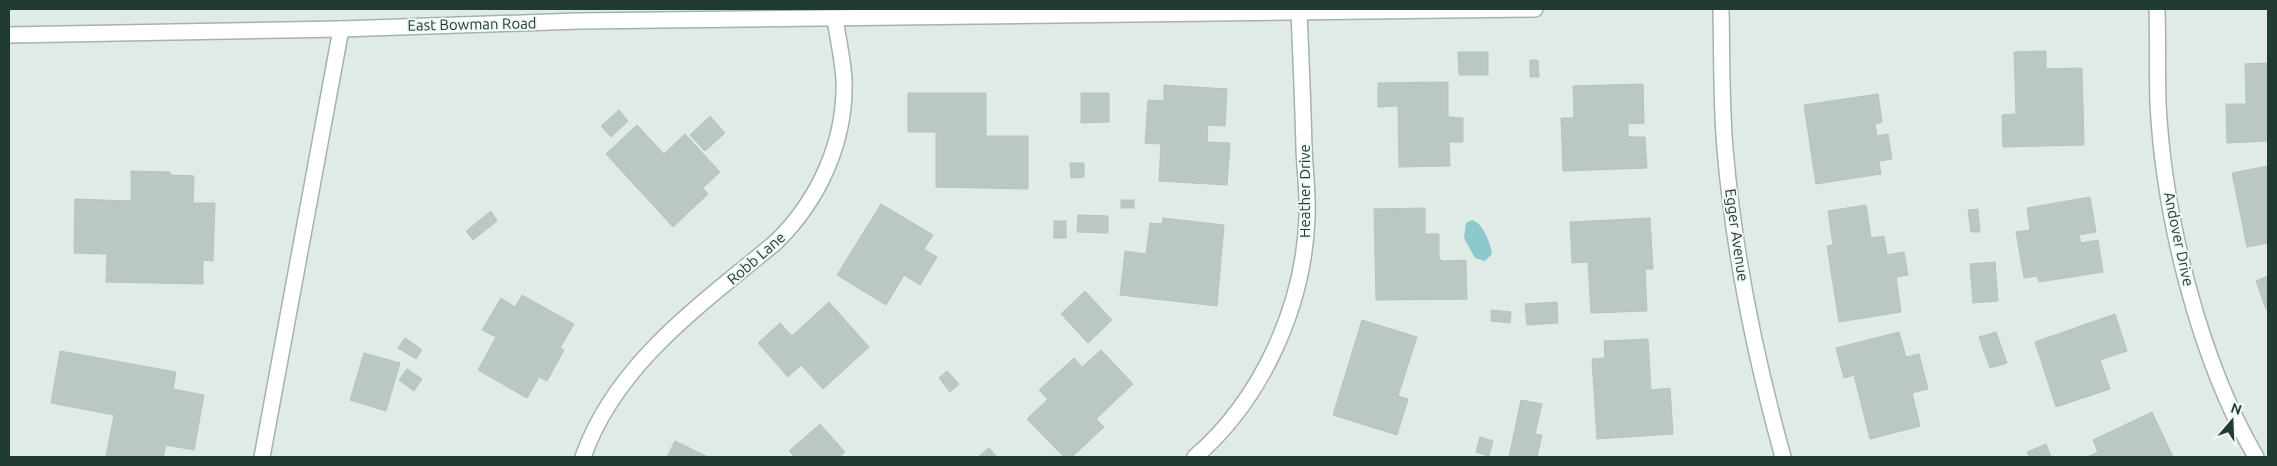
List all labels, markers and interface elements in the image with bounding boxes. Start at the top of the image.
street label: East Bowman Road [407,14,537,34]
street label: Heather Drive [1296,144,1313,238]
street label: Egger Avenue [1722,188,1752,282]
street label: Andover Drive [2161,190,2197,288]
street label: Robb Lane [724,228,788,288]
north arrow [2207,396,2257,446]
text: N [2229,399,2244,418]

